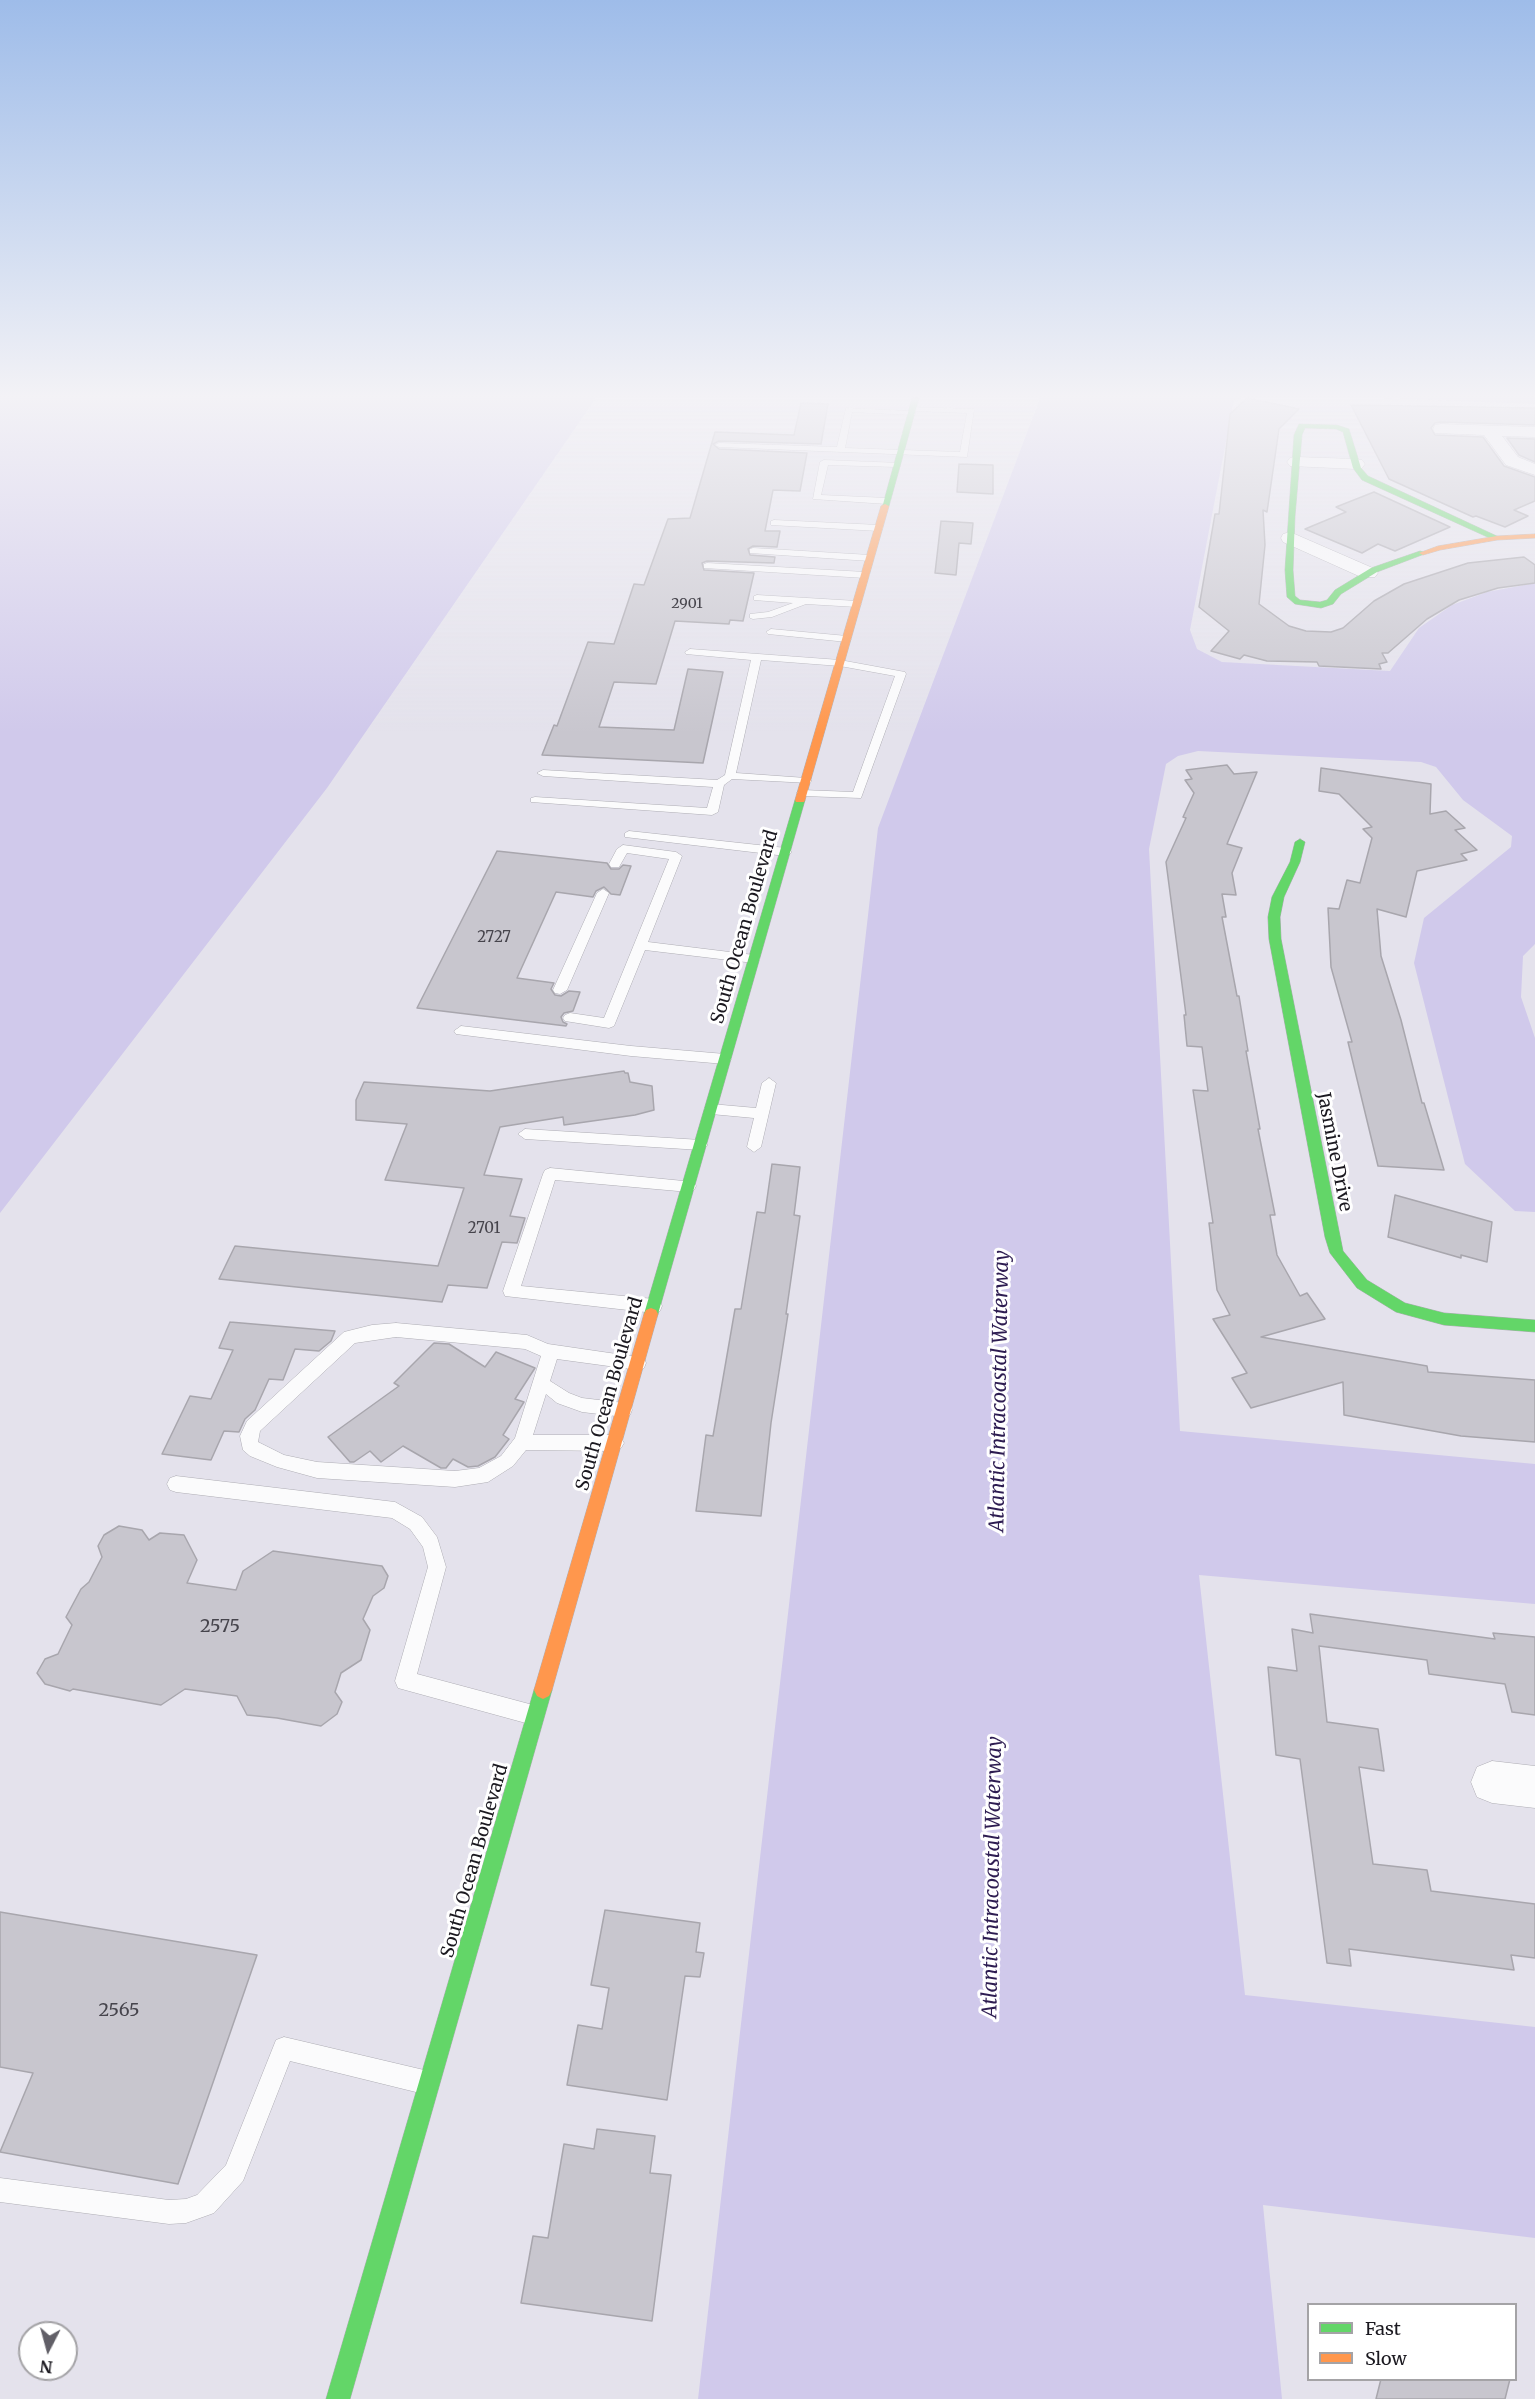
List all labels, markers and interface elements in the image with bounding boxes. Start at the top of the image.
house number: 2901 [671,596,703,612]
street label: South Ocean Boulevard [707,828,783,1026]
house number: 2727 [477,929,511,947]
street label: Jasmine Drive [1312,1091,1356,1213]
house number: 2701 [468,1220,500,1238]
water label: Atlantic Intracoastal Waterway [986,1250,1014,1532]
street label: South Ocean Boulevard [572,1295,648,1493]
house number: 2575 [200,1616,240,1638]
water label: Atlantic Intracoastal Waterway [979,1736,1007,2018]
street label: South Ocean Boulevard [437,1762,513,1960]
house number: 2565 [99,2000,139,2022]
legend [1307,2303,1517,2381]
text: Fast [1365,2317,1401,2340]
north arrow [18,2321,78,2381]
text: Slow [1365,2347,1407,2370]
text: N [39,2356,54,2378]

